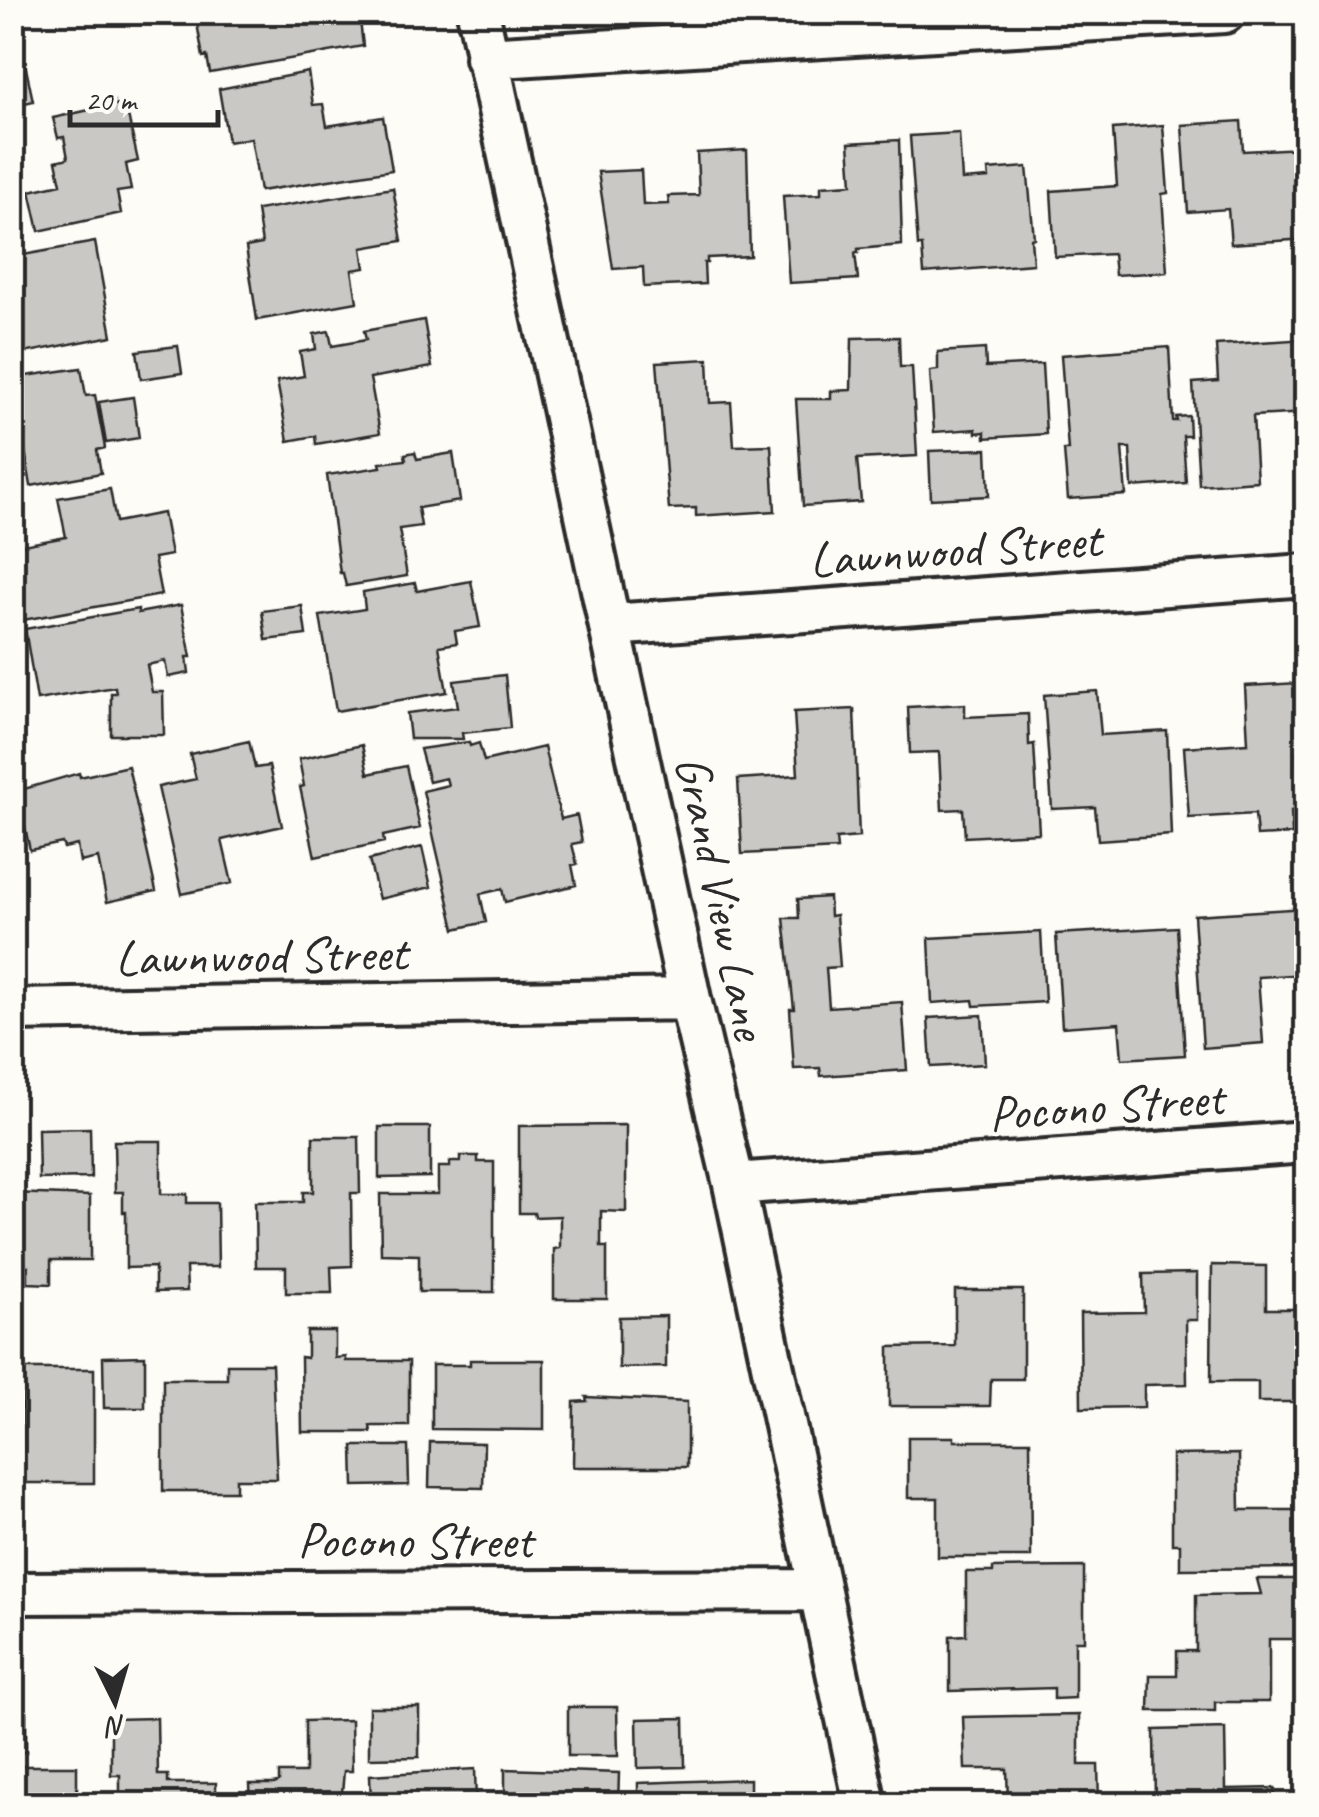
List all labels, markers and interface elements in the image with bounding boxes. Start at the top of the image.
scale bar [70,65,218,127]
text: 20 m [85,81,138,119]
street label: Lawnwood Street [807,508,1107,591]
street label: Grand View Lane [661,750,783,1047]
street label: Lawnwood Street [115,921,412,990]
street label: Pocono Street [987,1066,1230,1145]
street label: Pocono Street [298,1509,537,1572]
north arrow [65,1652,165,1752]
text: N [102,1708,127,1745]

